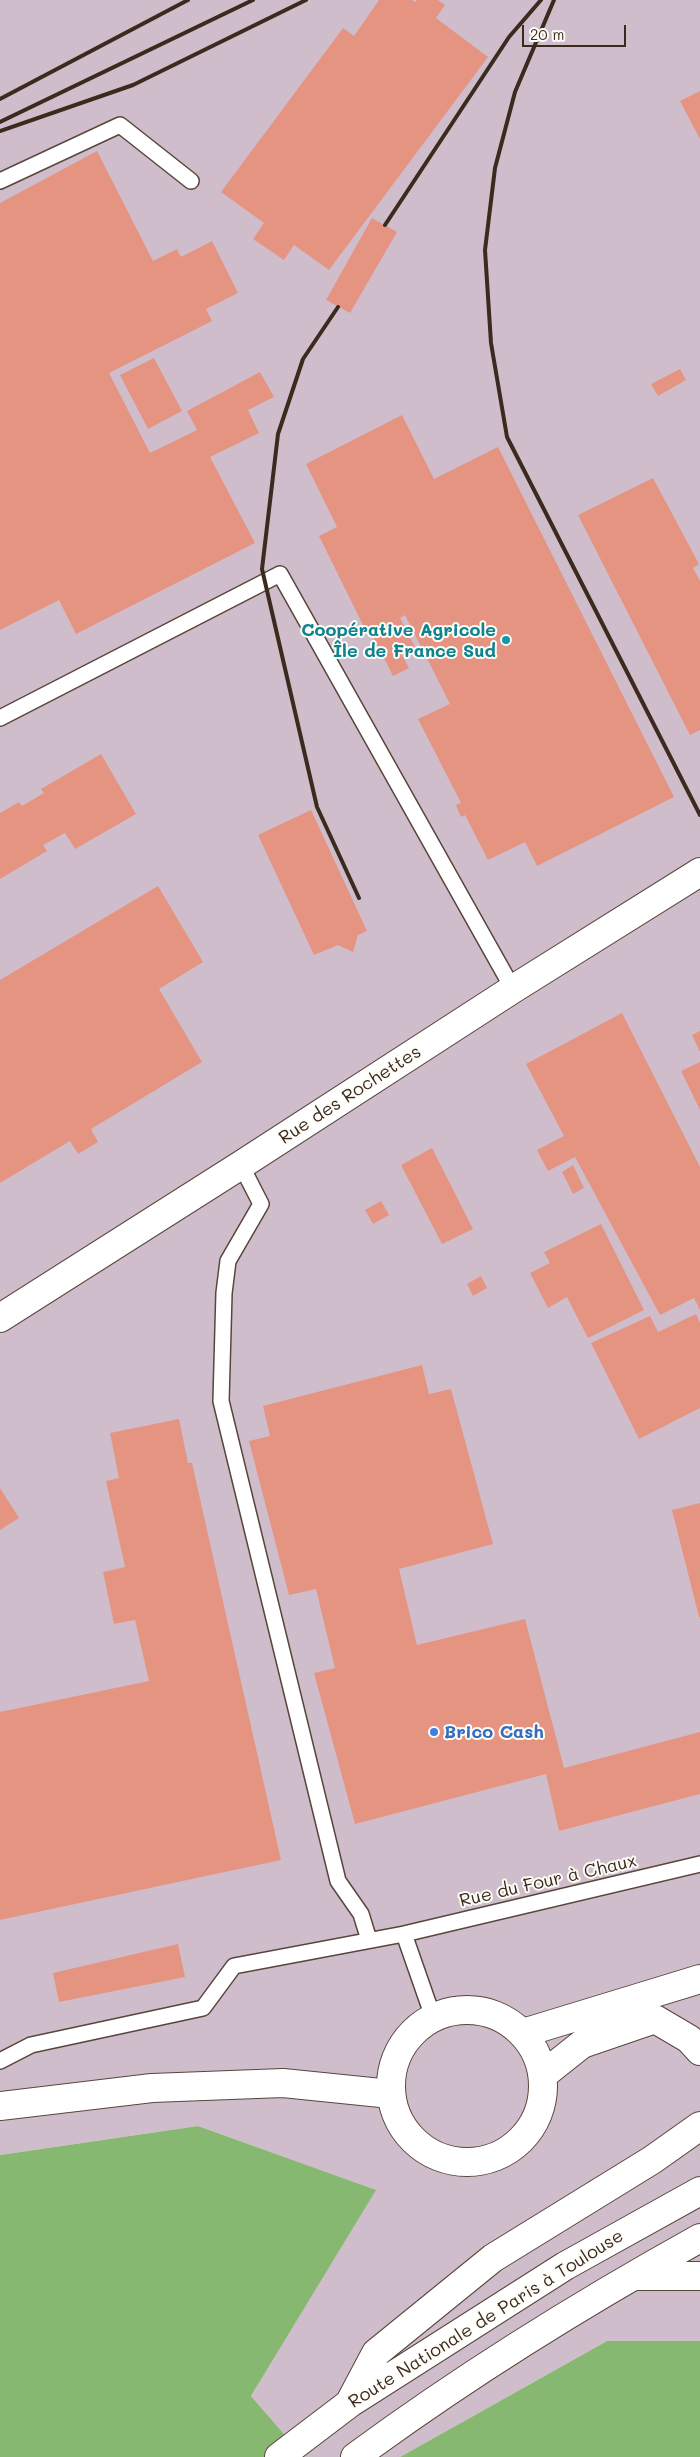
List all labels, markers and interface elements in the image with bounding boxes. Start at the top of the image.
scale bar [525,15,629,47]
text: 20 m [530,24,564,44]
place label: Coopérative Agricole Île de France Sud [301,619,496,662]
marker: Coopérative Agricole Île de France Sud [500,634,512,646]
street label: Rue des Rochettes [275,1041,425,1149]
place label: Brico Cash [444,1721,544,1743]
marker: Brico Cash [428,1726,440,1738]
street label: Rue du Four à Chaux [457,1850,639,1912]
street label: Route Nationale de Paris à Toulouse [345,2225,627,2413]

